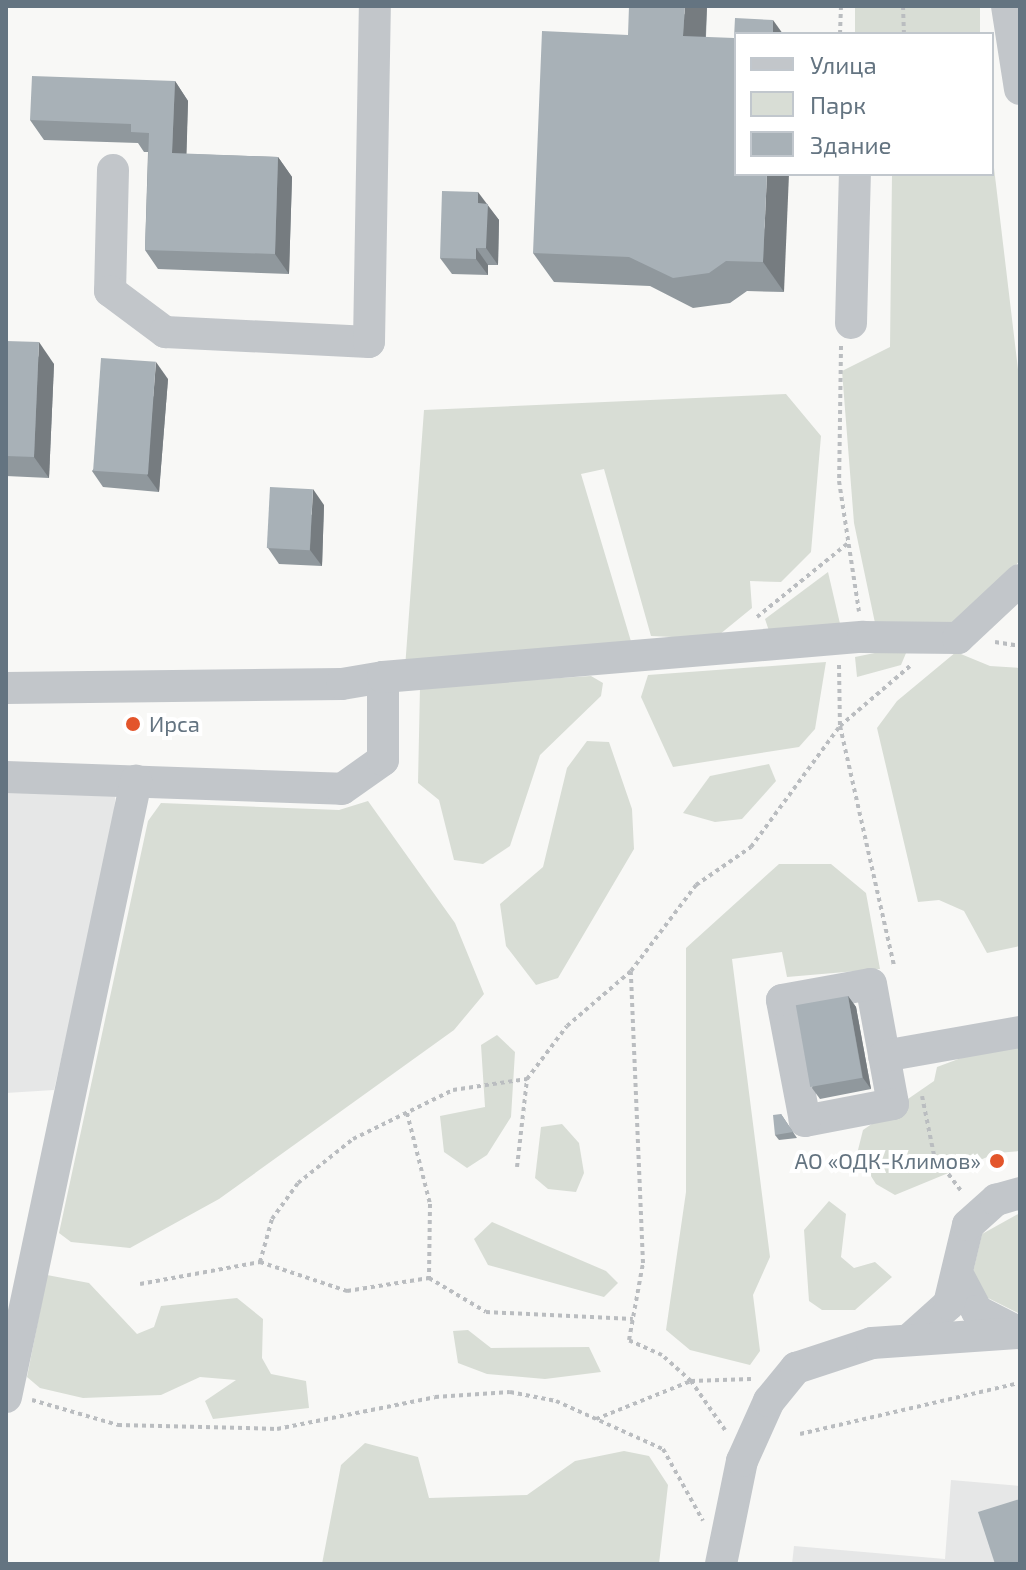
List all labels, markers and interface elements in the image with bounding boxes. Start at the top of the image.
legend [734,32,994,176]
text: Улица [810,50,877,79]
text: Парк [810,90,866,119]
text: Здание [810,130,892,159]
place label: Ирса [149,711,200,737]
marker: Ирса [124,715,142,733]
place label: АО «ОДК-Климов» [794,1148,981,1174]
marker: АО «ОДК-Климов» [988,1152,1006,1170]

